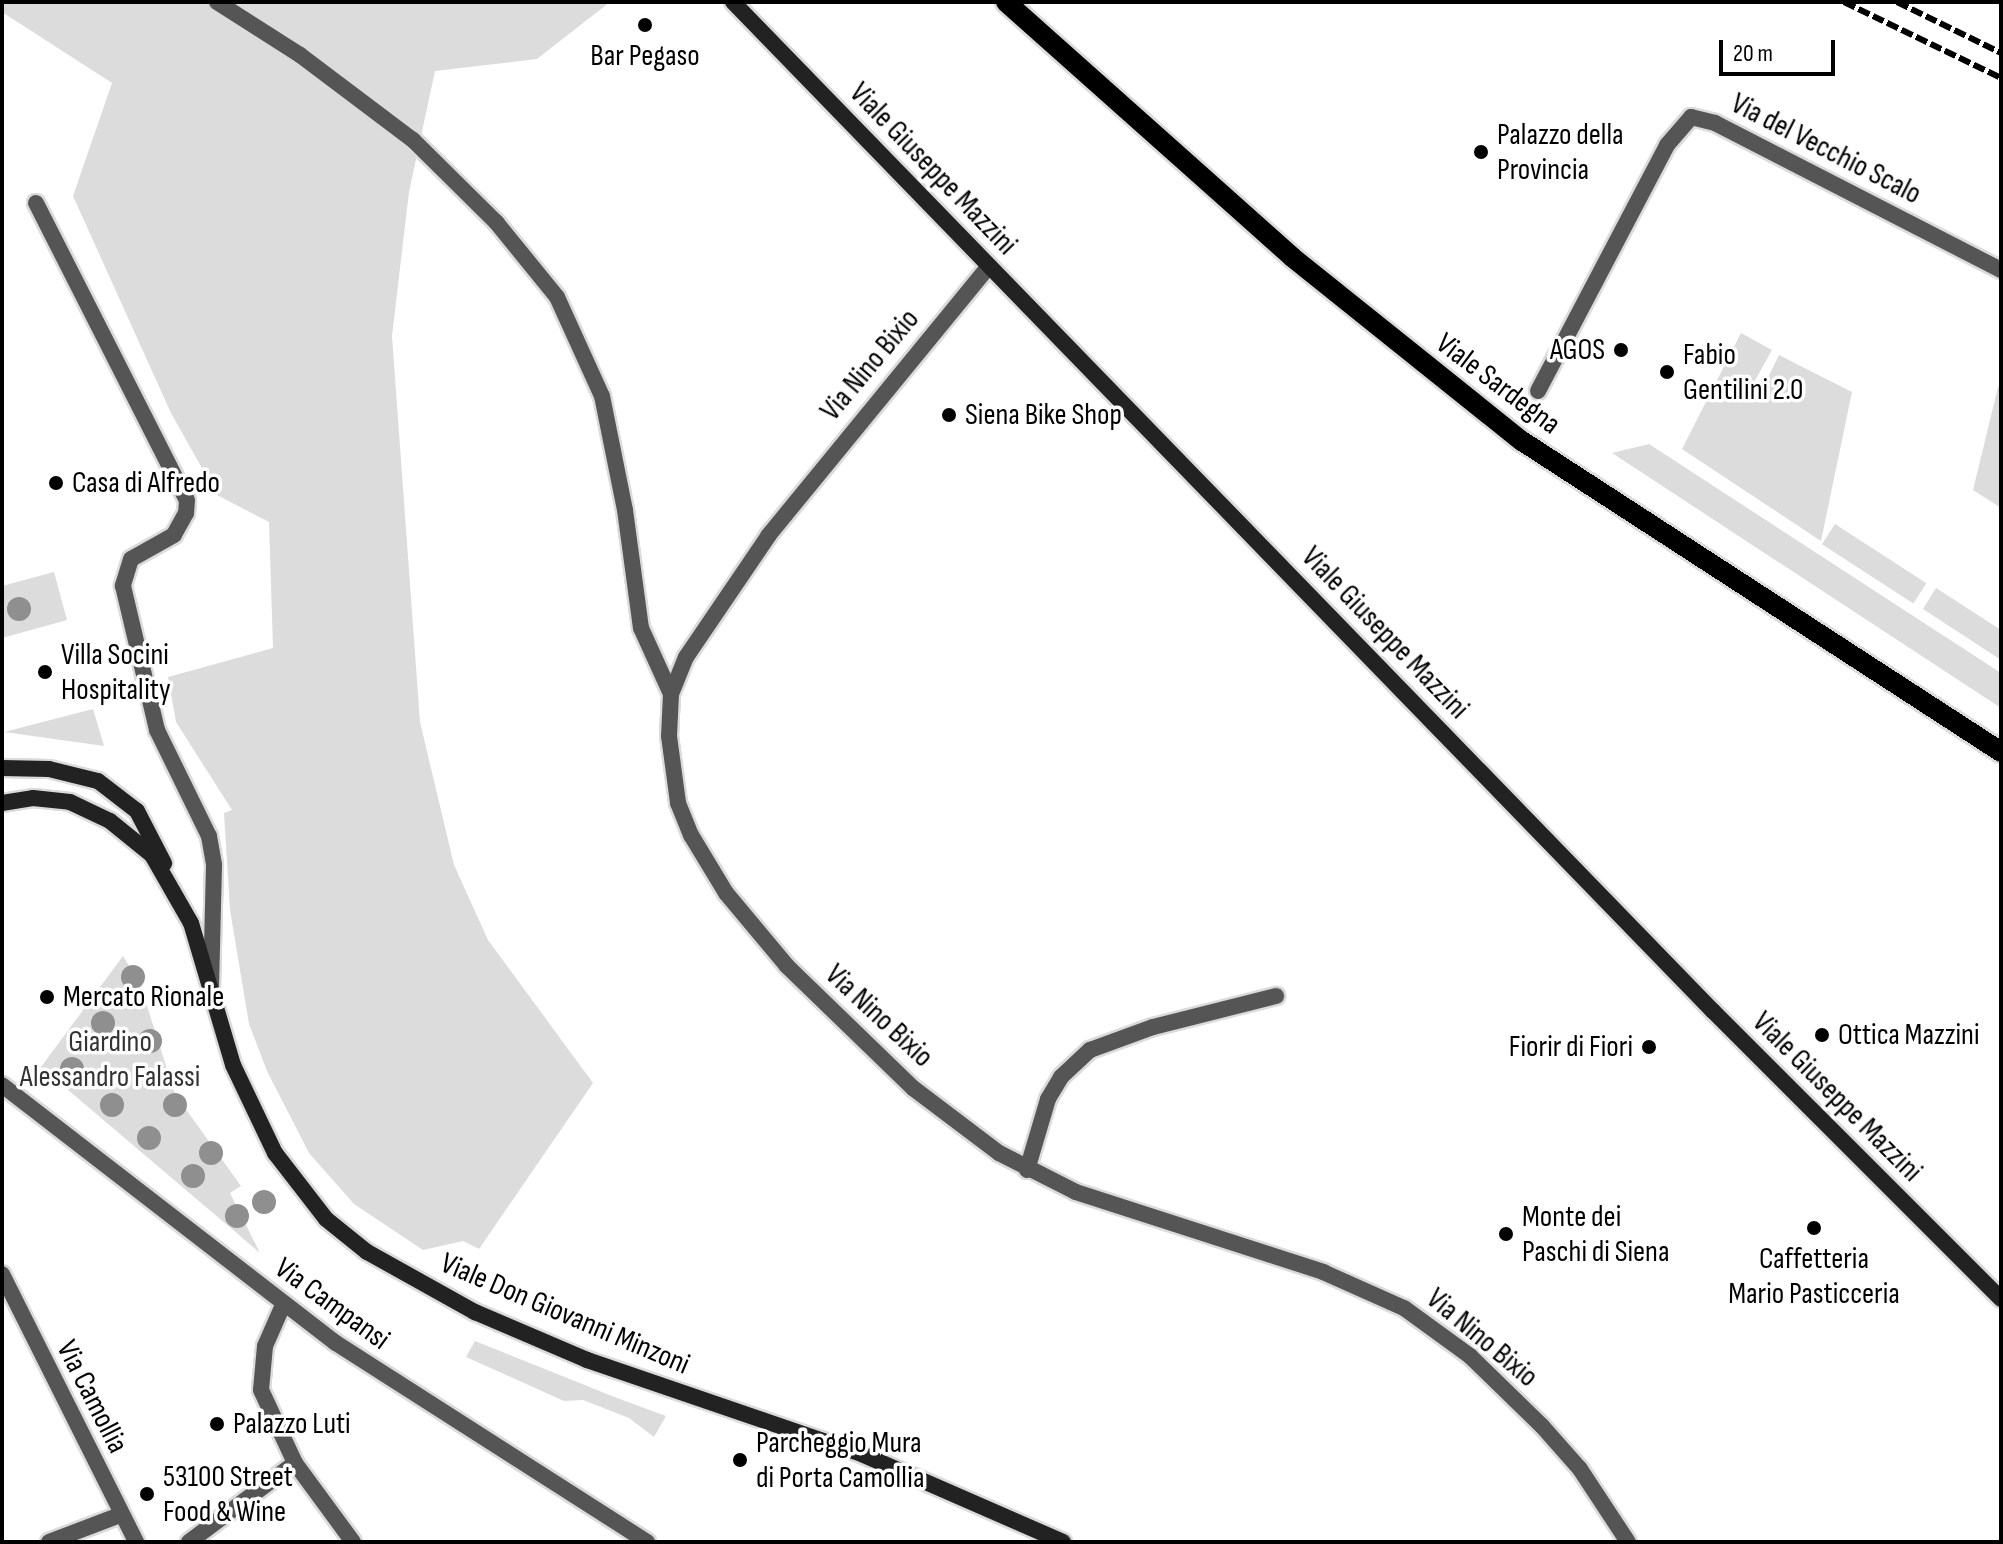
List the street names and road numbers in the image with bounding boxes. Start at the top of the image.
street label: Viale Giuseppe Mazzini [842,75,1024,263]
street label: Via del Vecchio Scalo [1725,86,1927,212]
street label: Via Nino Bixio [813,302,927,428]
street label: Viale Sardegna [1429,326,1567,442]
street label: Viale Giuseppe Mazzini [1294,539,1476,727]
street label: Via Nino Bixio [818,957,940,1075]
street label: Viale Giuseppe Mazzini [1745,1005,1929,1189]
street label: Viale Don Giovanni Minzoni [435,1245,695,1383]
street label: Via Campansi [267,1250,397,1358]
street label: Via Nino Bixio [1419,1281,1545,1395]
street label: Via Camollia [48,1335,136,1459]

